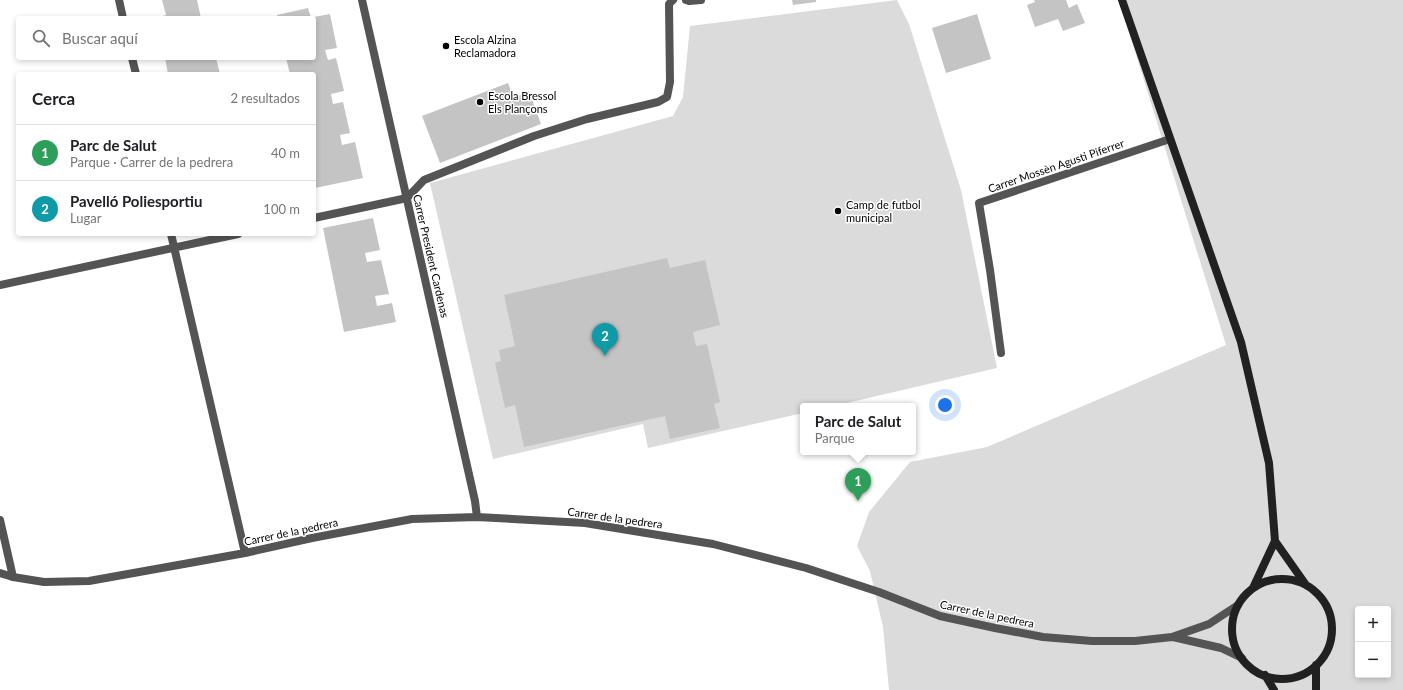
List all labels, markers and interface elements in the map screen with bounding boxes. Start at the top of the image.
search box [16,16,316,60]
icon: search [30,27,52,49]
text: Buscar aquí [62,29,138,47]
place label: Escola Alzina Reclamadora [454,33,516,59]
marker: Escola Alzina Reclamadora [441,41,451,51]
text: Cerca [32,88,75,109]
place label: Escola Bressol Els Plançons [488,89,556,115]
text: 2 resultados [230,90,300,106]
marker: Escola Bressol Els Plançons [475,97,485,107]
text: Parc de Salut [70,136,157,154]
street label: Carrer Mossèn Agusti Piferrer [986,136,1126,195]
text: 1 [41,145,49,161]
text: 40 m [271,145,300,161]
text: Parque · Carrer de la pedrera [70,154,233,170]
text: Pavelló Poliesportiu [70,192,202,210]
street label: Carrer President Cardenas [411,193,452,319]
place label: Camp de futbol municipal [846,198,921,224]
text: 2 [41,201,49,217]
text: 100 m [263,201,300,217]
marker: Camp de futbol municipal [833,206,843,216]
text: Lugar [70,210,102,226]
pin: 2 [592,323,618,356]
your location [935,395,955,415]
popup [800,403,916,455]
text: Parc de Salut [815,412,901,430]
text: Parque [815,430,855,446]
pin: 1 [845,468,871,501]
street label: Carrer de la pedrera [567,504,663,531]
street label: Carrer de la pedrera [243,515,339,548]
street label: Carrer de la pedrera [939,597,1035,630]
map controls [1355,606,1391,678]
button: + [1355,606,1391,642]
button: − [1355,642,1391,678]

